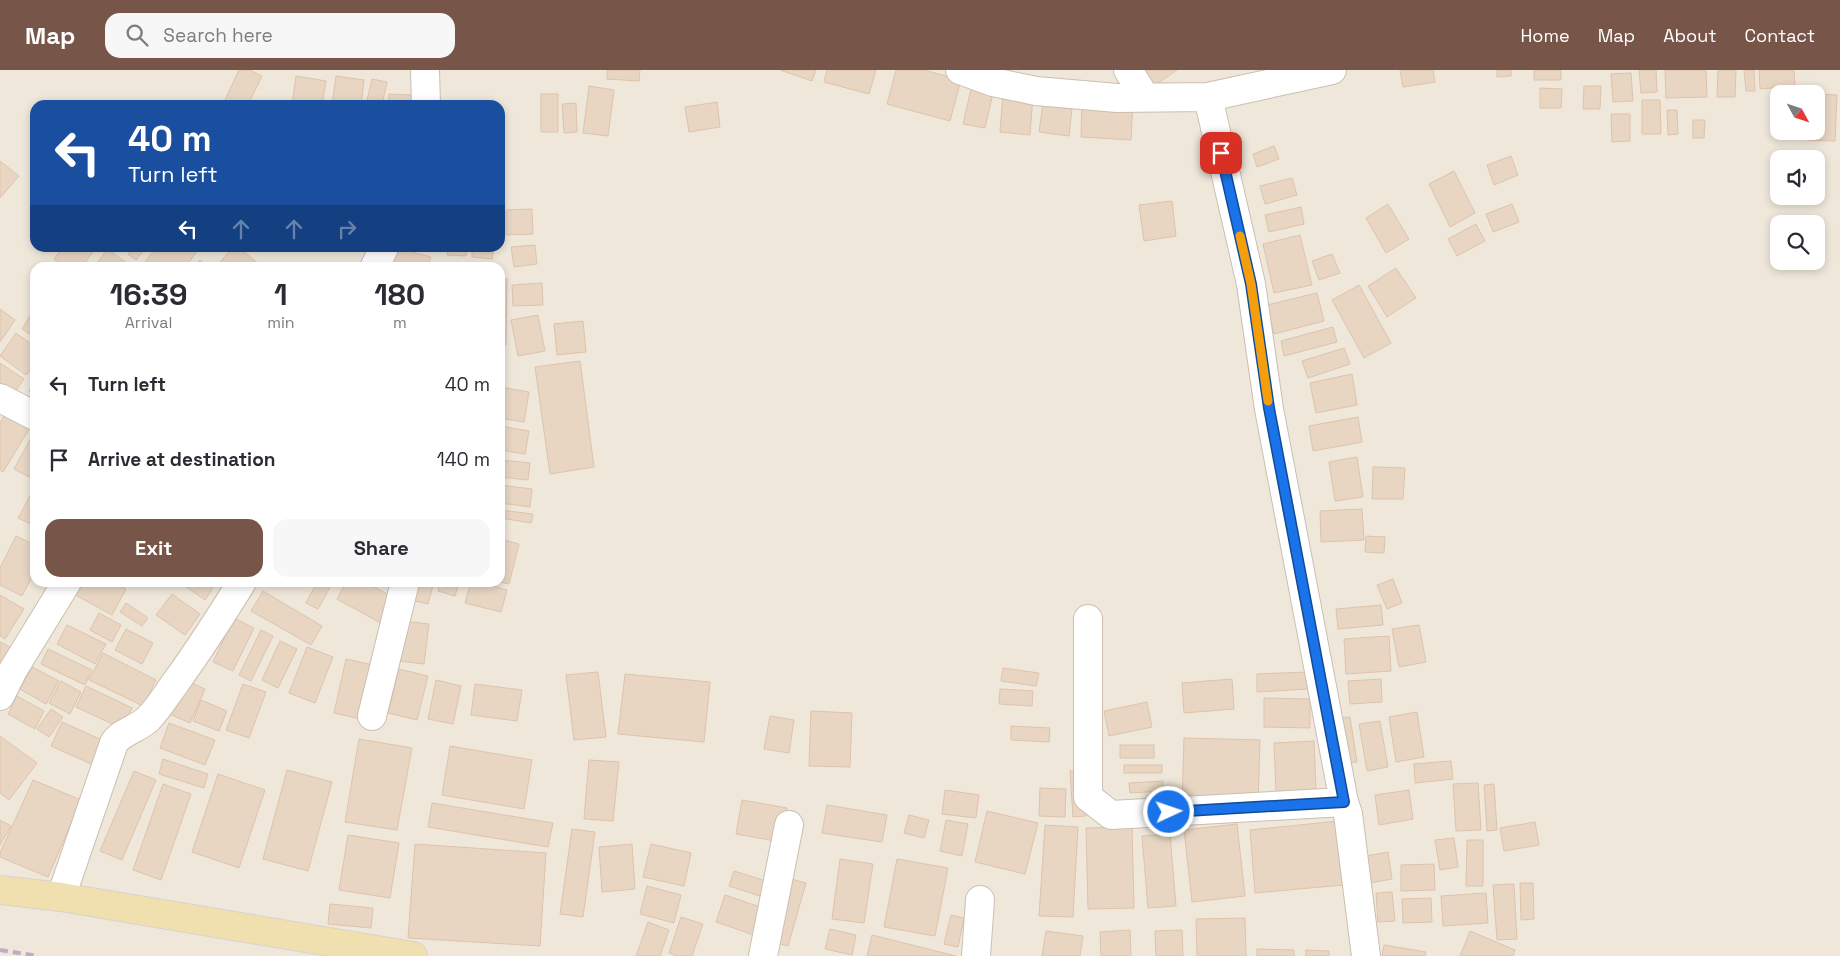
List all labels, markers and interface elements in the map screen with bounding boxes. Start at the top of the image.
search box [105,13,455,58]
text: Map [25,20,75,51]
icon: search [123,21,151,49]
text: Search here [163,23,273,48]
text: Home [1521,24,1570,47]
text: Map [1598,24,1635,47]
text: About [1663,24,1717,47]
text: Contact [1745,24,1815,47]
north arrow [1770,85,1825,140]
map controls [1770,85,1825,270]
text: 40 m [128,117,212,161]
icon: left [45,120,110,185]
pin [1200,132,1242,174]
icon: arrive [1207,139,1235,167]
button: sound [1770,150,1825,205]
text: Turn left [128,160,218,188]
icon: left [174,215,202,243]
icon: ahead [227,215,255,243]
icon: ahead [280,215,308,243]
icon: right [333,215,361,243]
button: search [1770,215,1825,270]
text: 16:39 [110,275,187,314]
text: 1 [274,275,288,314]
text: 180 [374,275,425,314]
text: Arrival [125,312,172,333]
text: min [267,312,295,333]
text: m [393,312,407,333]
icon: left [45,371,73,399]
text: Turn left [88,372,166,397]
text: 40 m [445,372,490,397]
icon: arrive [45,446,73,474]
text: Arrive at destination [88,447,276,472]
text: 140 m [437,447,490,472]
button: Exit [45,519,263,577]
button: Share [273,519,490,577]
position arrow [1142,785,1194,837]

